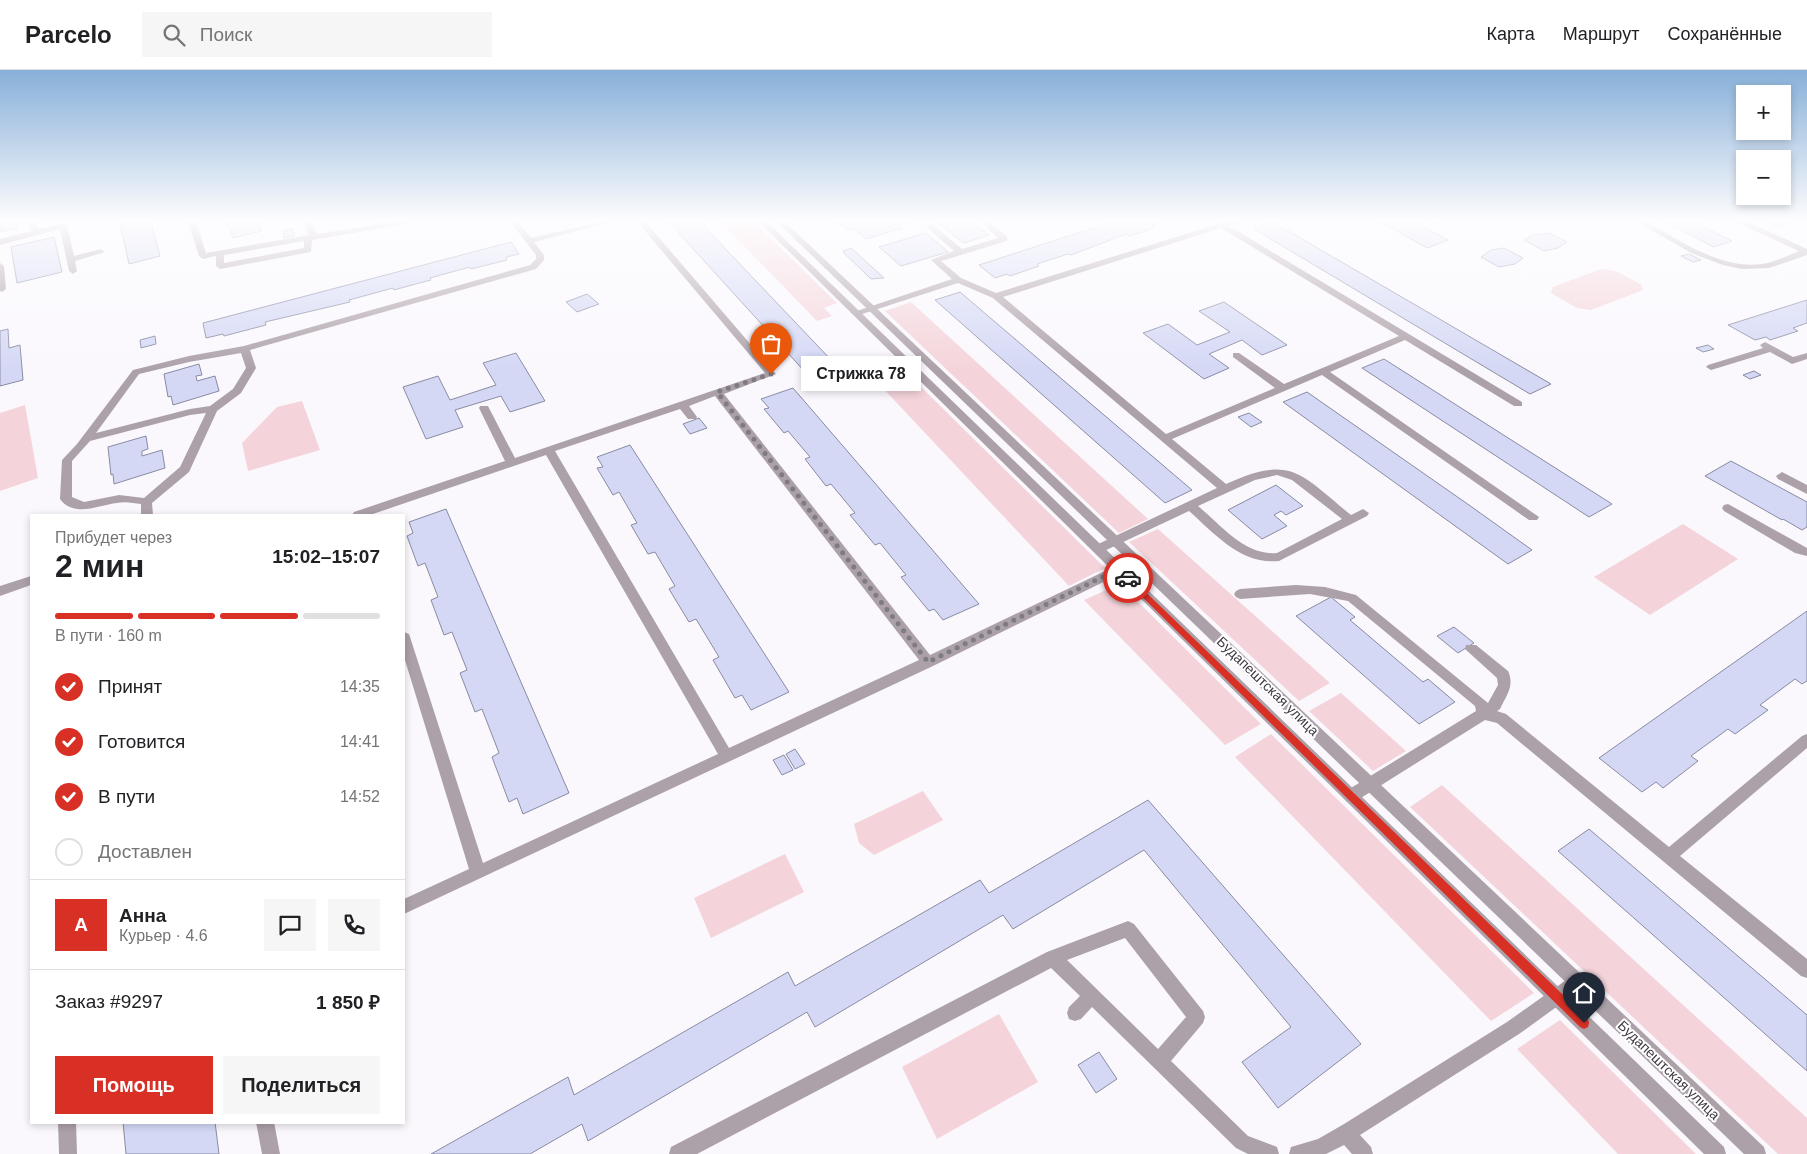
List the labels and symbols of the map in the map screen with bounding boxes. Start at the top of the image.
pin [750,323,792,374]
callout: Стрижка 78 [801,356,921,392]
courier [1103,553,1153,603]
street label: Будапештская улица [1214,633,1322,739]
pin [1563,972,1605,1023]
street label: Будапештская улица [1615,1017,1723,1123]

